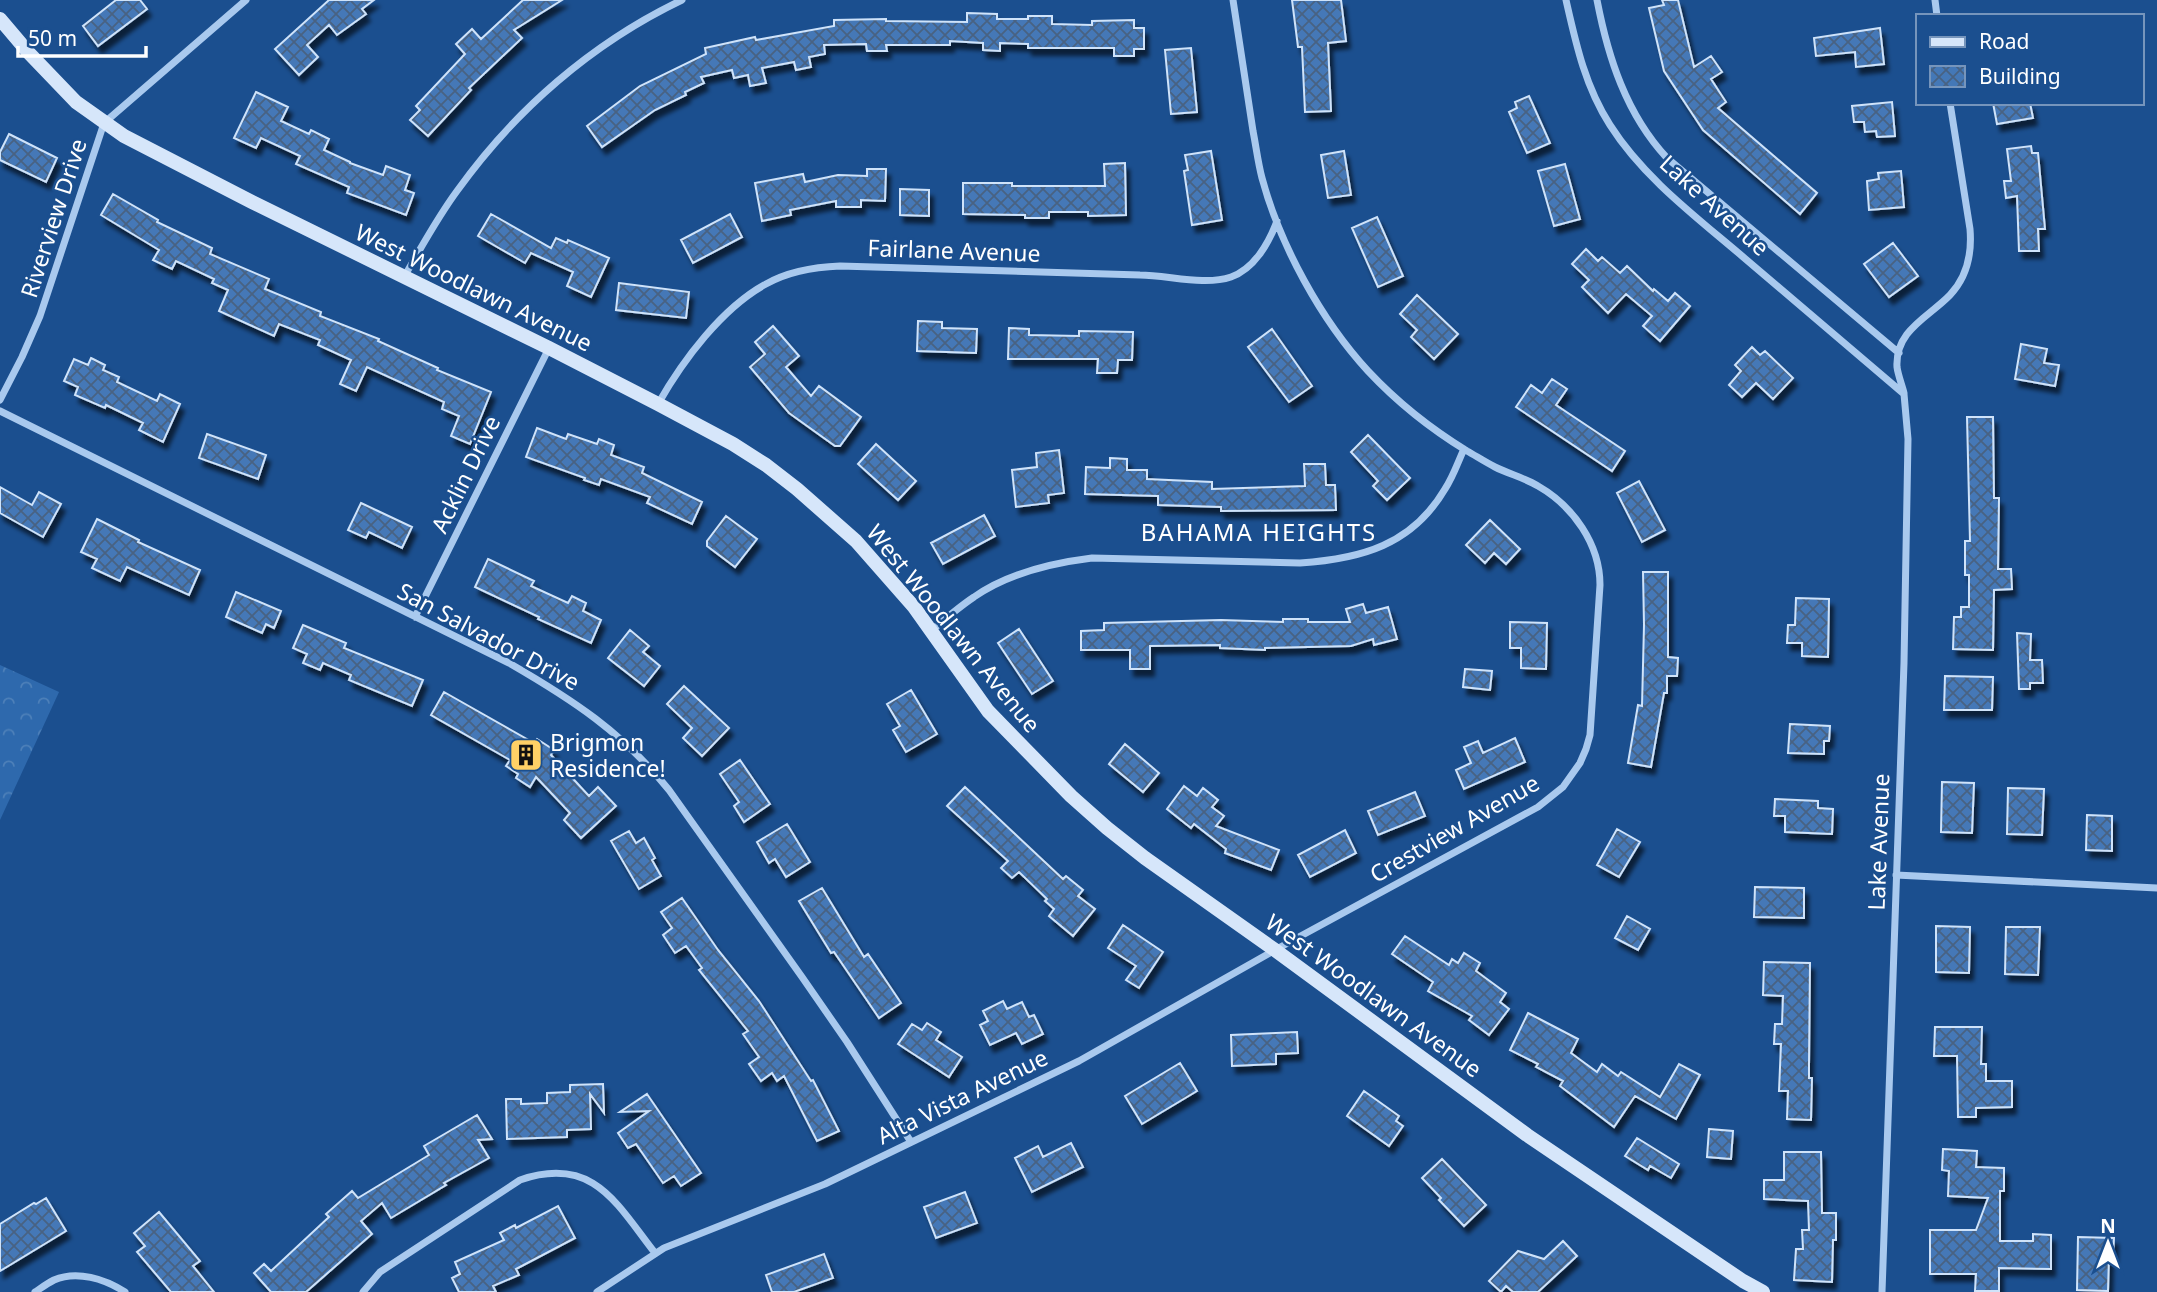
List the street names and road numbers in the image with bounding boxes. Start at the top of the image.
street label: Riverview Drive [12,134,94,302]
street label: Lake Avenue [1653,147,1777,263]
street label: West Woodlawn Avenue [350,216,598,358]
street label: Fairlane Avenue [867,231,1041,269]
street label: Acklin Drive [423,410,507,538]
street label: West Woodlawn Avenue [860,517,1048,739]
street label: San Salvador Drive [392,574,586,698]
street label: Crestview Avenue [1363,766,1545,890]
street label: Lake Avenue [1860,773,1896,911]
street label: West Woodlawn Avenue [1259,906,1489,1084]
street label: Alta Vista Avenue [871,1041,1053,1151]

